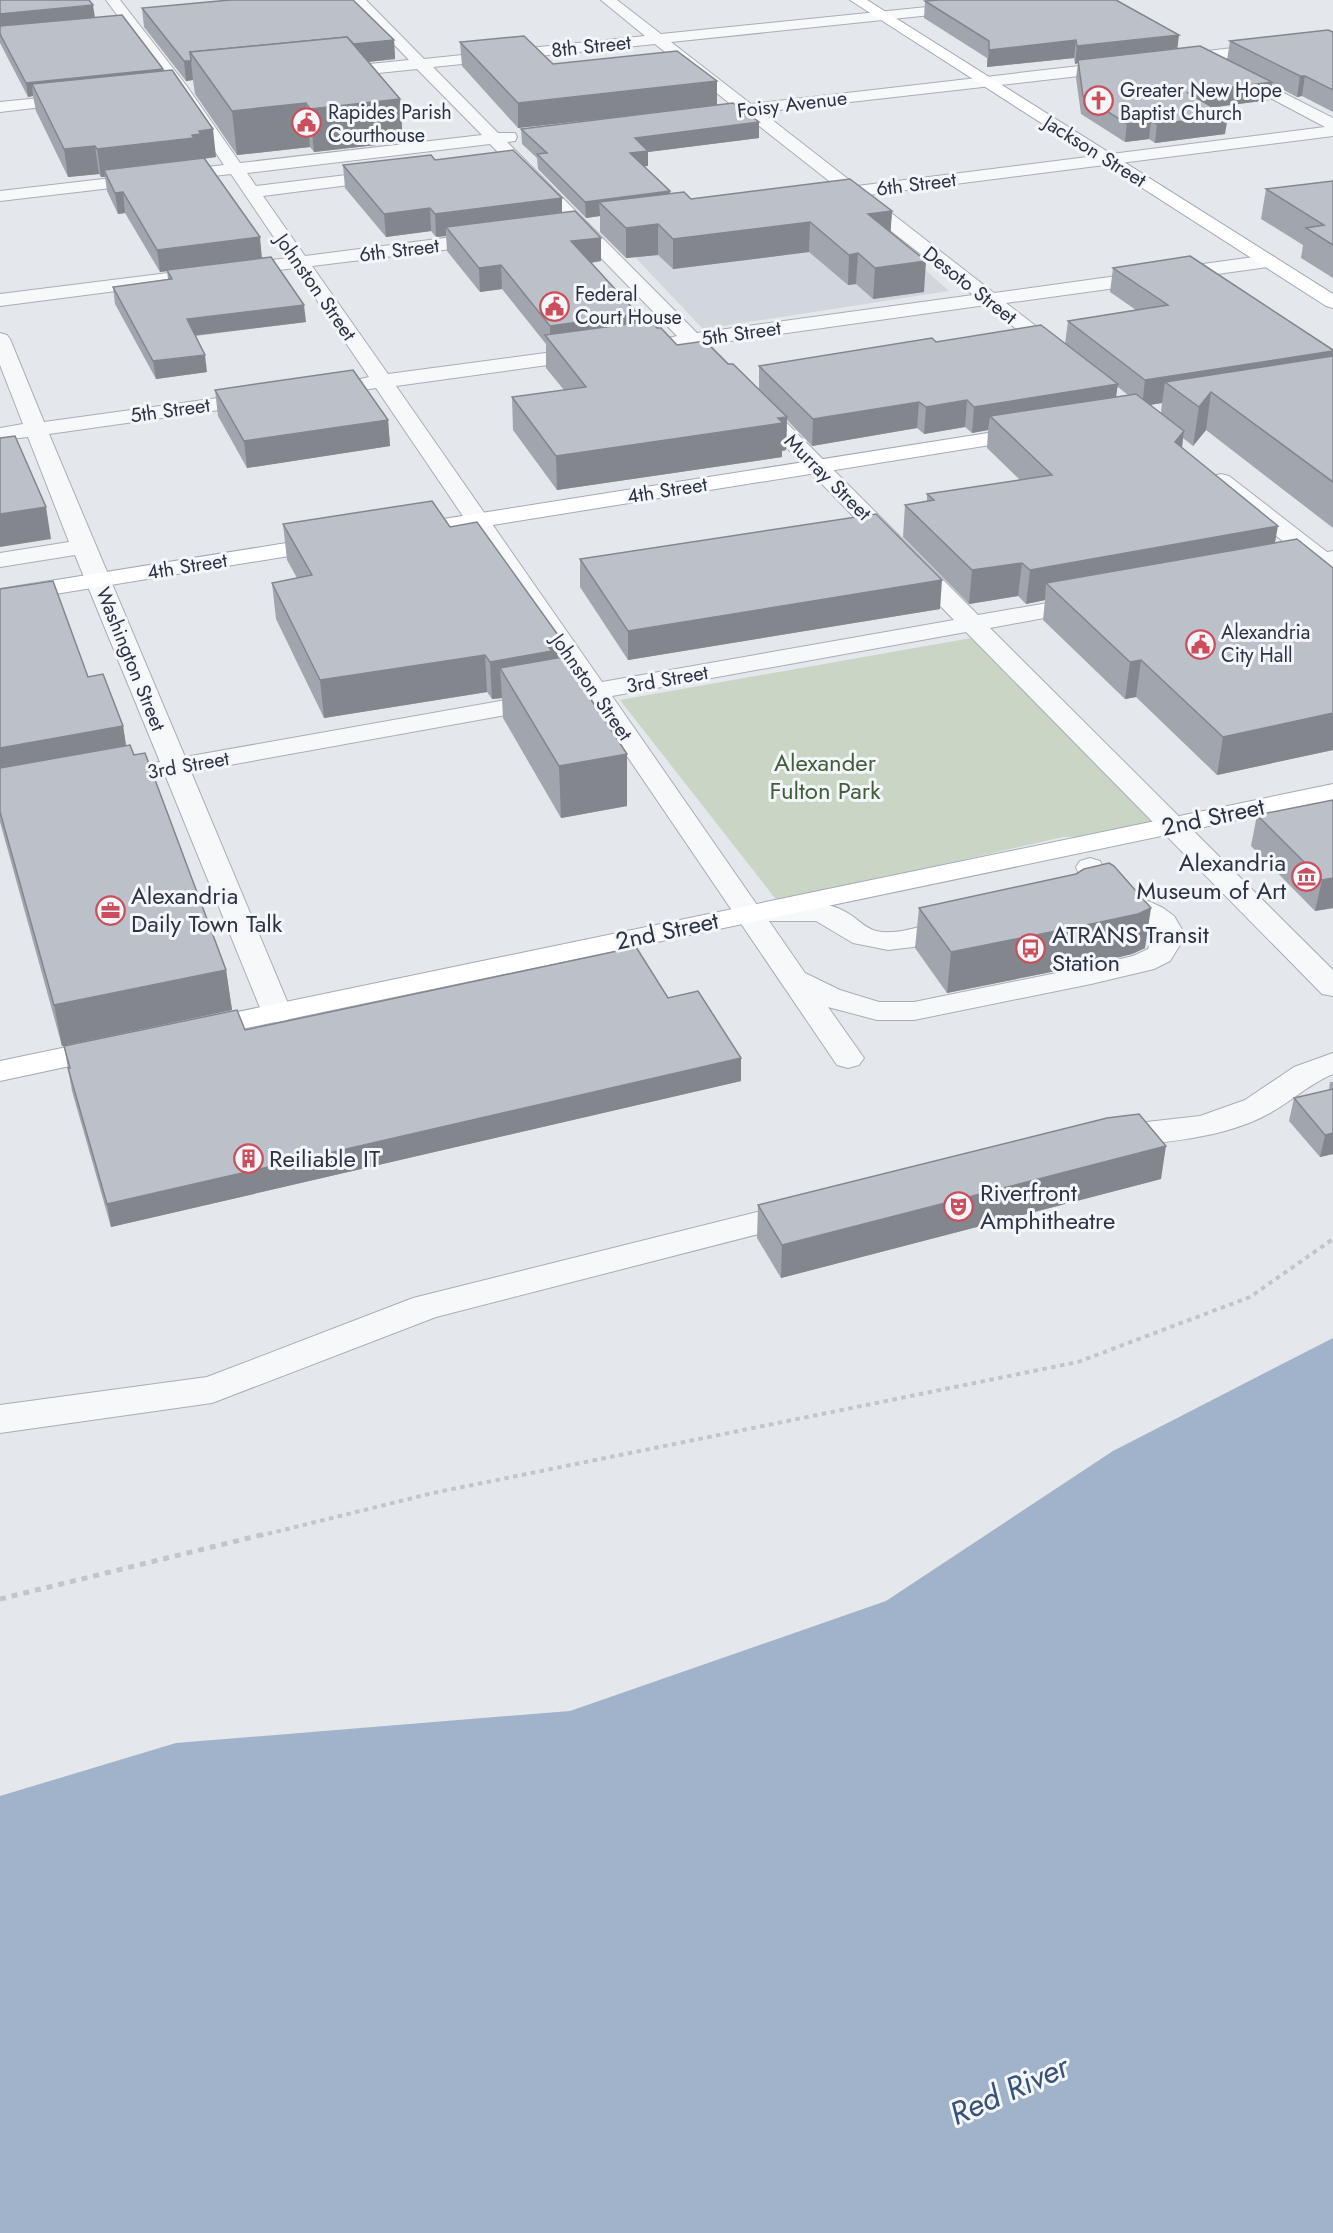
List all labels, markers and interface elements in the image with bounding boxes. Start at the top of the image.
street label: 8th Street [550,28,633,65]
place label: Greater New Hope Baptist Church [1120,76,1282,128]
street label: Foisy Avenue [735,83,849,126]
church icon: Greater New Hope Baptist Church [1083,85,1115,117]
place label: Rapides Parish Courthouse [328,98,452,150]
public building icon: Rapides Parish Courthouse [291,107,323,139]
street label: Jackson Street [1035,107,1152,195]
street label: 6th Street [874,165,958,204]
street label: Johnston Street [266,225,363,347]
street label: 6th Street [357,231,441,270]
street label: Desoto Street [917,239,1023,332]
place label: Federal Court House [575,280,682,332]
public building icon: Federal Court House [538,290,570,322]
street label: 5th Street [699,314,783,353]
street label: 5th Street [128,391,212,430]
street label: Murray Street [778,427,878,528]
street label: 4th Street [625,470,709,511]
street label: 4th Street [145,546,229,587]
street label: Washington Street [88,583,173,736]
place label: Alexandria City Hall [1221,618,1310,670]
street label: Johnston Street [542,625,639,747]
public building icon: Alexandria City Hall [1184,628,1216,660]
street label: 3rd Street [624,658,711,701]
street label: 3rd Street [145,744,232,787]
park label: Alexander Fulton Park [769,745,881,808]
street label: 2nd Street [1158,788,1268,844]
place label: Alexandria Museum of Art [1136,845,1286,908]
museum icon: Alexandria Museum of Art [1291,861,1323,893]
place label: Alexandria Daily Town Talk [131,878,283,941]
office icon: Alexandria Daily Town Talk [94,894,126,926]
street label: 2nd Street [612,902,722,958]
place label: ATRANS Transit Station [1052,917,1209,980]
bus stop icon: ATRANS Transit Station [1015,933,1047,965]
place label: Reiliable IT [269,1141,380,1176]
building icon: Reiliable IT [232,1143,264,1175]
place label: Riverfront Amphitheatre [980,1175,1115,1238]
theatre icon: Riverfront Amphitheatre [943,1191,975,1223]
water label: Red River [942,2042,1078,2137]

